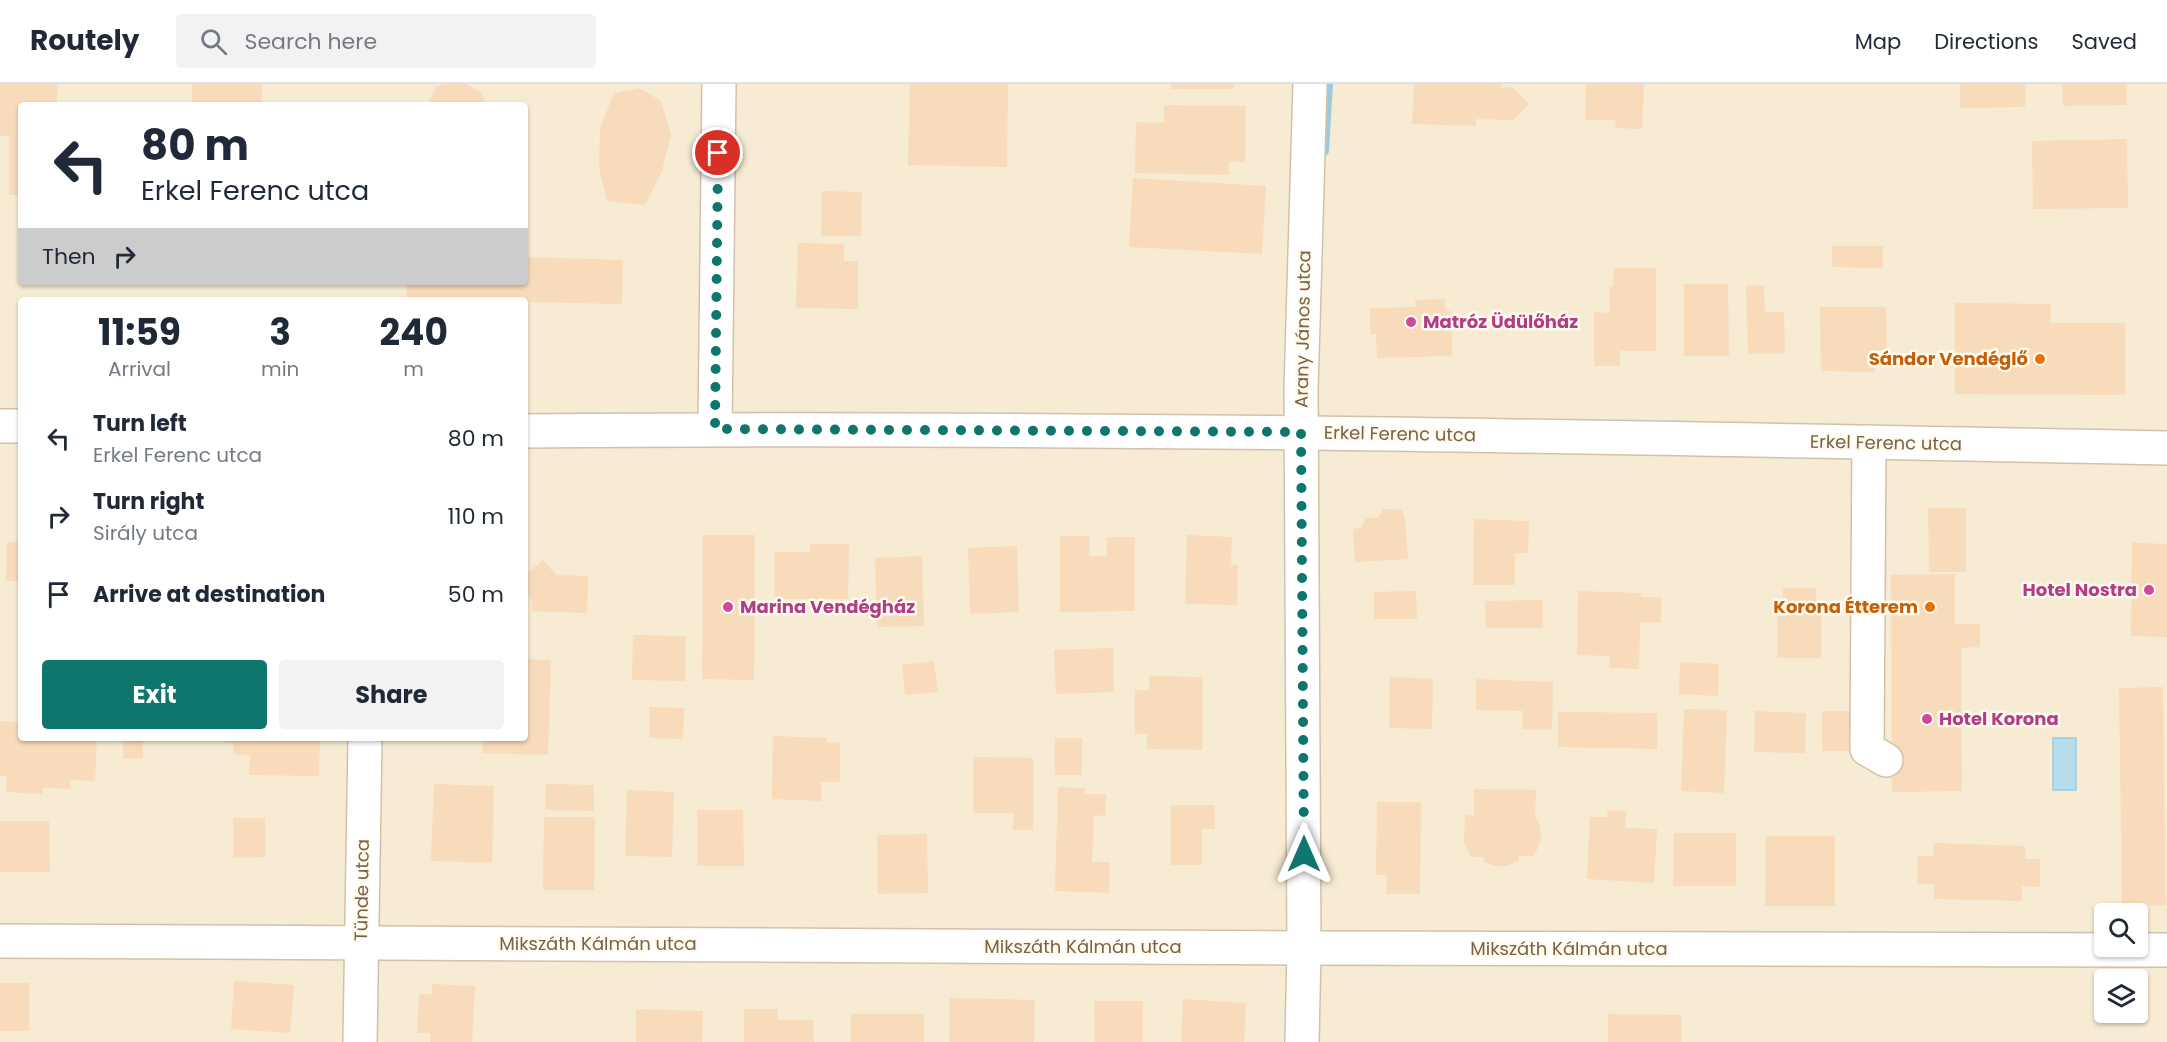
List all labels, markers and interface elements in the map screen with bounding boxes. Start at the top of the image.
search box [176,14,596,68]
text: Routely [30,21,140,60]
icon: search [197,25,230,58]
text: Search here [245,26,377,57]
text: Map [1855,27,1901,56]
text: Directions [1934,27,2038,56]
text: Saved [2071,27,2137,56]
text: 80 m [141,116,249,175]
icon: left [42,126,120,204]
pin [692,127,743,178]
icon: arrive [701,136,734,169]
text: Erkel Ferenc utca [141,172,369,209]
icon: right [108,240,141,273]
text: Then [42,241,96,272]
street label: Arany János utca [1289,250,1316,408]
text: 11:59 [98,307,181,358]
text: 3 [269,307,291,358]
text: 240 [379,307,448,358]
place label: Matróz Üdülőház [1423,309,1578,334]
marker: Matróz Üdülőház [1404,315,1418,329]
place label: Sándor Vendéglő [1869,346,2028,371]
marker: Sándor Vendéglő [2033,352,2047,366]
text: Arrival [108,355,171,383]
text: min [261,355,299,383]
text: m [403,355,424,383]
text: Turn left [93,408,187,439]
street label: Erkel Ferenc utca [1324,420,1476,447]
icon: left [42,422,75,455]
text: 80 m [448,423,504,454]
street label: Erkel Ferenc utca [1810,429,1962,456]
text: Erkel Ferenc utca [93,441,262,469]
text: Turn right [93,486,204,517]
icon: right [42,500,75,533]
text: 110 m [448,501,504,532]
text: Sirály utca [93,519,198,547]
place label: Hotel Nostra [2023,577,2137,602]
icon: arrive [42,578,75,611]
text: Arrive at destination [93,579,325,610]
text: 50 m [448,579,504,610]
marker: Hotel Nostra [2142,583,2156,597]
place label: Marina Vendégház [740,594,915,619]
place label: Korona Étterem [1773,594,1918,619]
marker: Marina Vendégház [721,600,735,614]
marker: Korona Étterem [1923,600,1937,614]
button: Exit [42,660,267,729]
button: Share [279,660,504,729]
place label: Hotel Korona [1939,706,2059,731]
marker: Hotel Korona [1920,712,1934,726]
position arrow [1272,822,1336,886]
street label: Tünde utca [348,839,375,941]
map controls [2094,903,2148,1023]
button: search [2094,903,2148,957]
street label: Mikszáth Kálmán utca [499,931,697,956]
street label: Mikszáth Kálmán utca [984,934,1182,959]
street label: Mikszáth Kálmán utca [1470,936,1668,961]
button: layers [2094,969,2148,1023]

